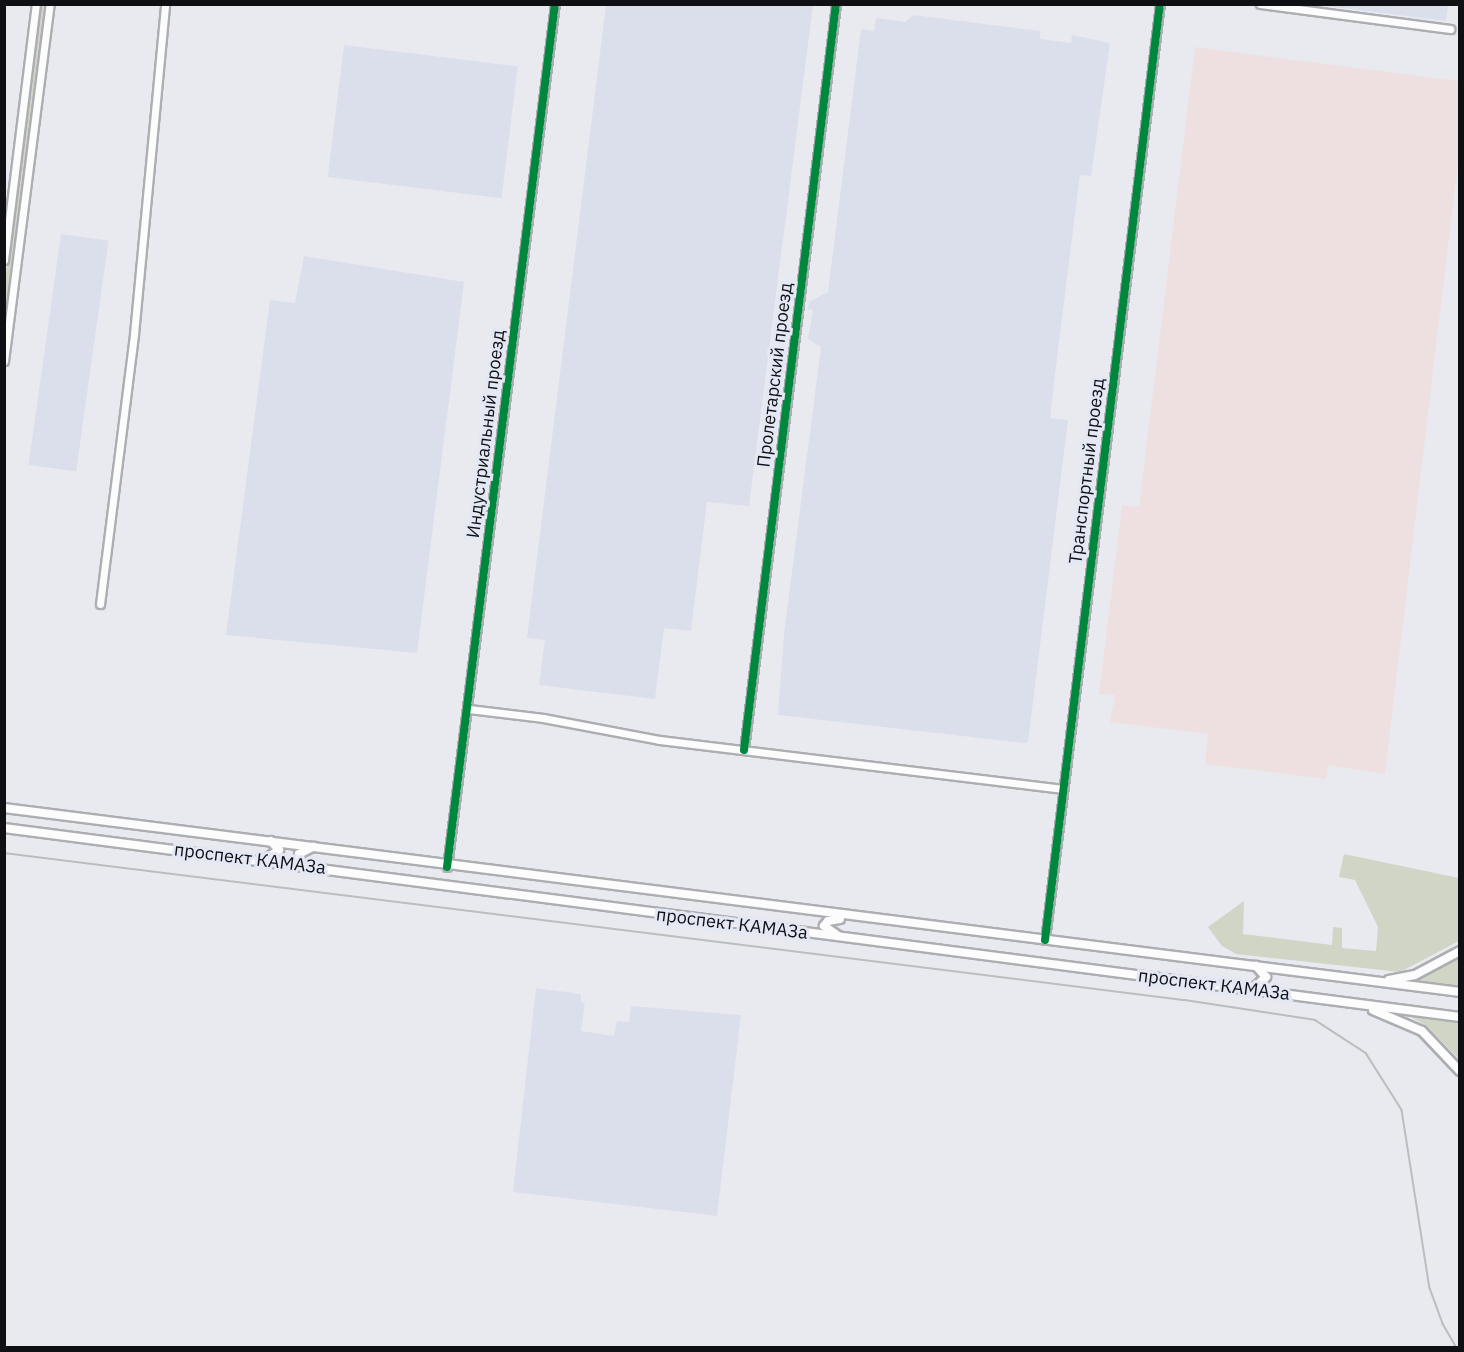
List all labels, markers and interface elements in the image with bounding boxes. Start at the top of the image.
street label: Пролетарский проезд [753,281,797,469]
street label: Индустриальный проезд [463,329,509,539]
street label: Транспортный проезд [1065,377,1109,565]
street label: проспект КАМАЗа [173,839,327,879]
street label: проспект КАМАЗа [655,904,809,944]
street label: проспект КАМАЗа [1137,965,1291,1005]

